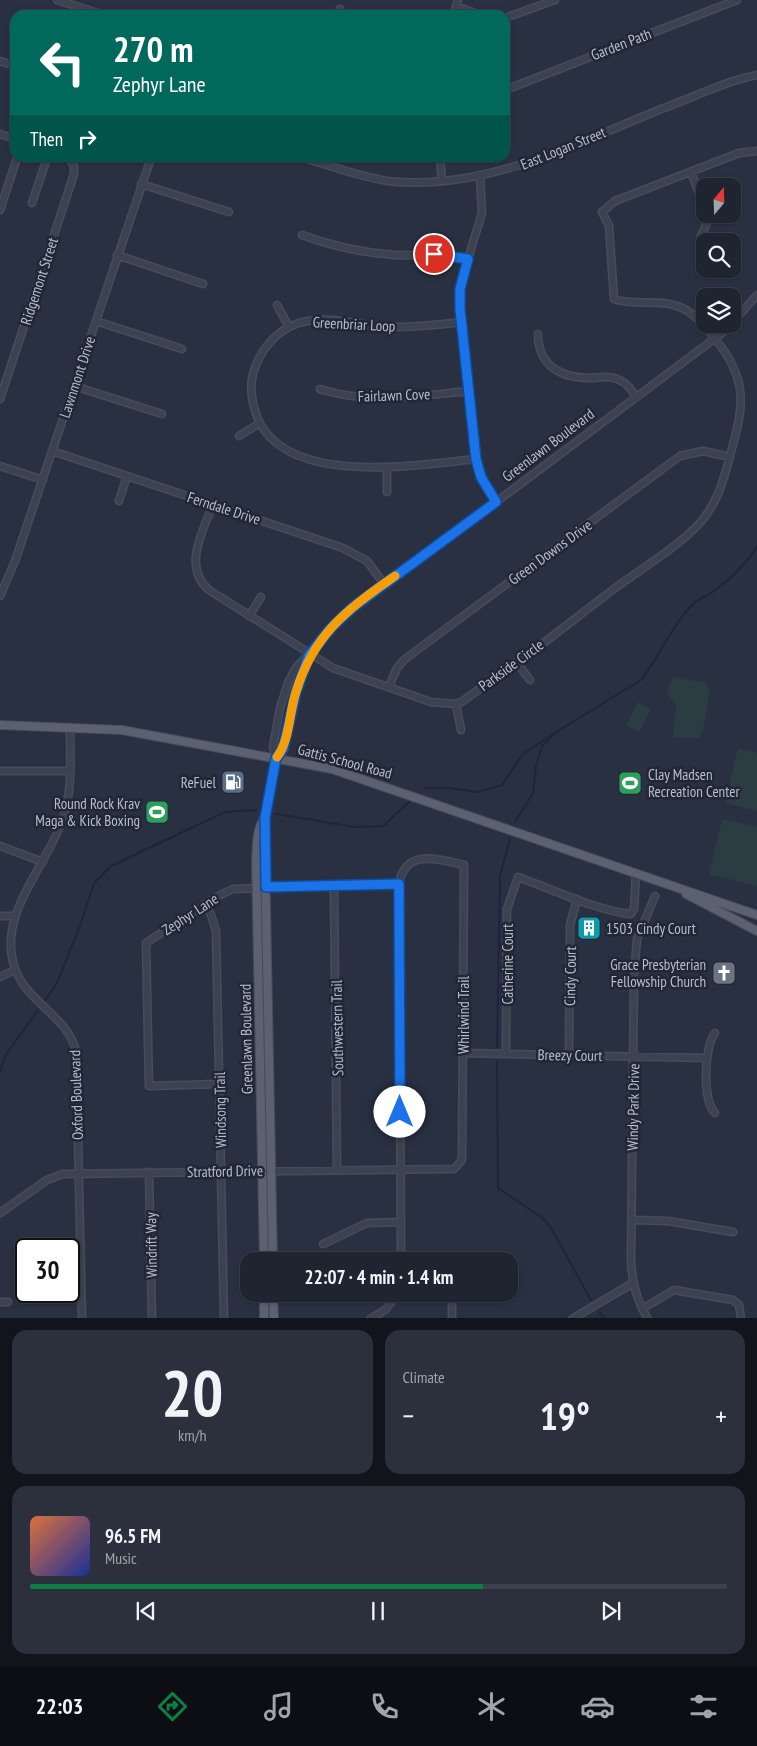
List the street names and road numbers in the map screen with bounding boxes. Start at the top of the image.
street label: Garden Path [588,24,654,64]
street label: East Logan Street [518,122,608,174]
street label: Ridgemont Street [16,235,62,327]
street label: Greenbriar Loop [312,312,396,336]
street label: Lawnmont Drive [55,334,99,420]
street label: Fairlawn Cove [357,384,431,406]
street label: Greenlawn Boulevard [498,404,598,486]
street label: Ferndale Drive [185,487,263,529]
street label: Green Downs Drive [504,515,596,589]
street label: Parkside Circle [475,635,547,695]
street label: Gattis School Road [296,739,394,783]
street label: Zephyr Lane [158,889,222,939]
street label: Catherine Court [498,924,517,1004]
street label: Cindy Court [560,946,580,1006]
street label: Whirlwind Trail [454,976,473,1054]
street label: Southwestern Trail [327,979,347,1076]
street label: Greenlawn Boulevard [236,984,256,1094]
street label: Breezy Court [537,1045,603,1065]
street label: Oxford Boulevard [65,1050,87,1140]
street label: Windy Park Drive [623,1063,643,1151]
street label: Windsong Trail [210,1071,230,1148]
street label: Stratford Drive [187,1161,263,1181]
street label: Windrift Way [141,1212,161,1278]

